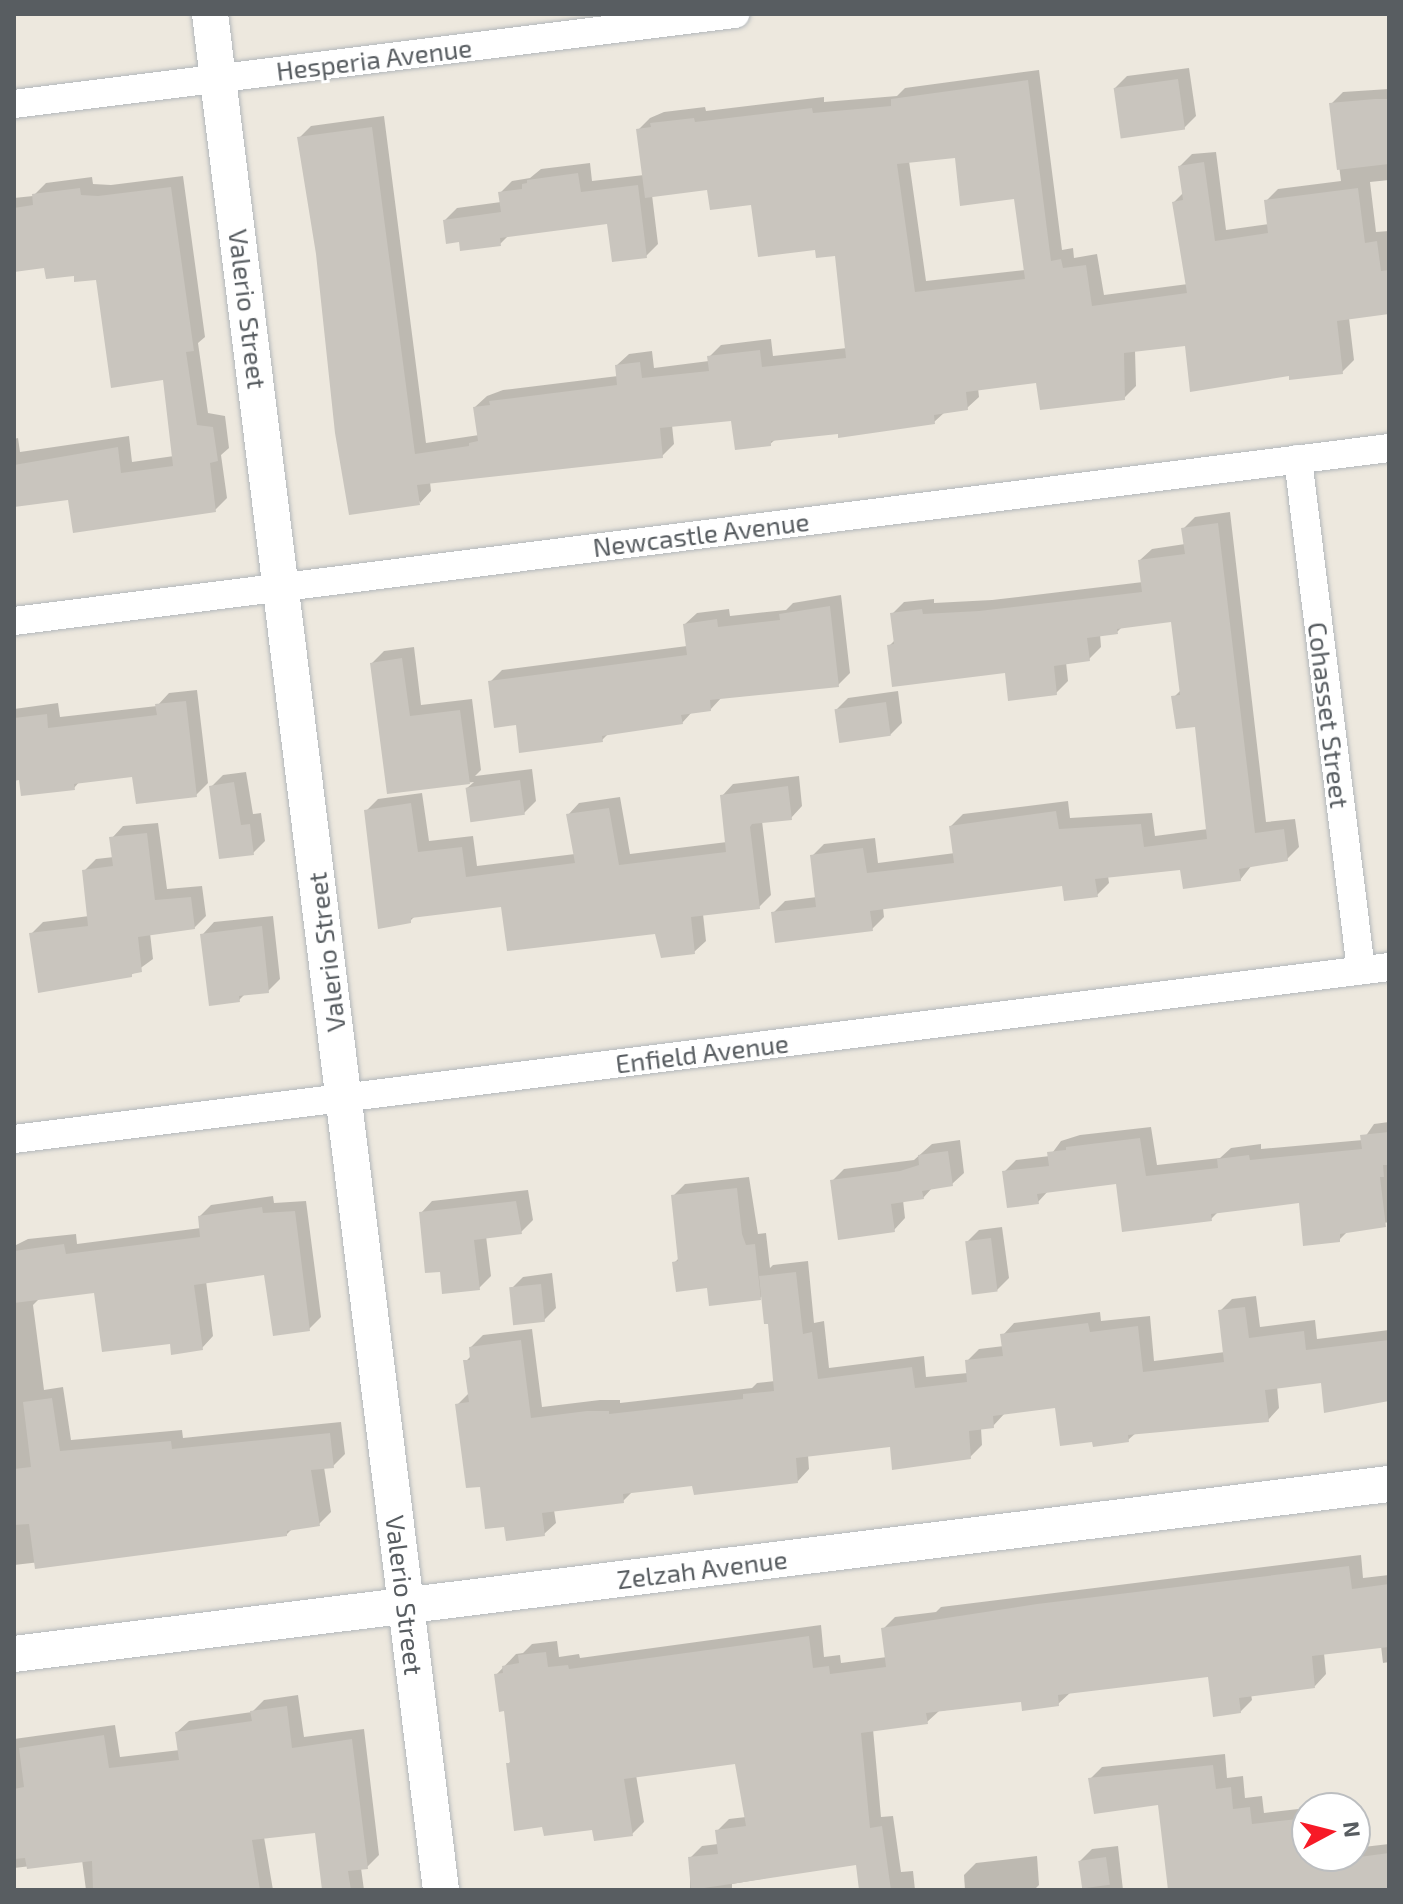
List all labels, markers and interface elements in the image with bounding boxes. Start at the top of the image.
street label: Hesperia Avenue [274,31,474,87]
street label: Valerio Street [223,227,273,391]
street label: Newcastle Avenue [591,505,811,563]
street label: Cohasset Street [1302,620,1356,810]
street label: Valerio Street [301,870,351,1034]
street label: Enfield Avenue [613,1027,791,1079]
street label: Valerio Street [380,1513,430,1677]
street label: Zelzah Avenue [615,1543,789,1595]
north arrow [1291,1792,1371,1872]
text: N [1339,1820,1367,1839]

